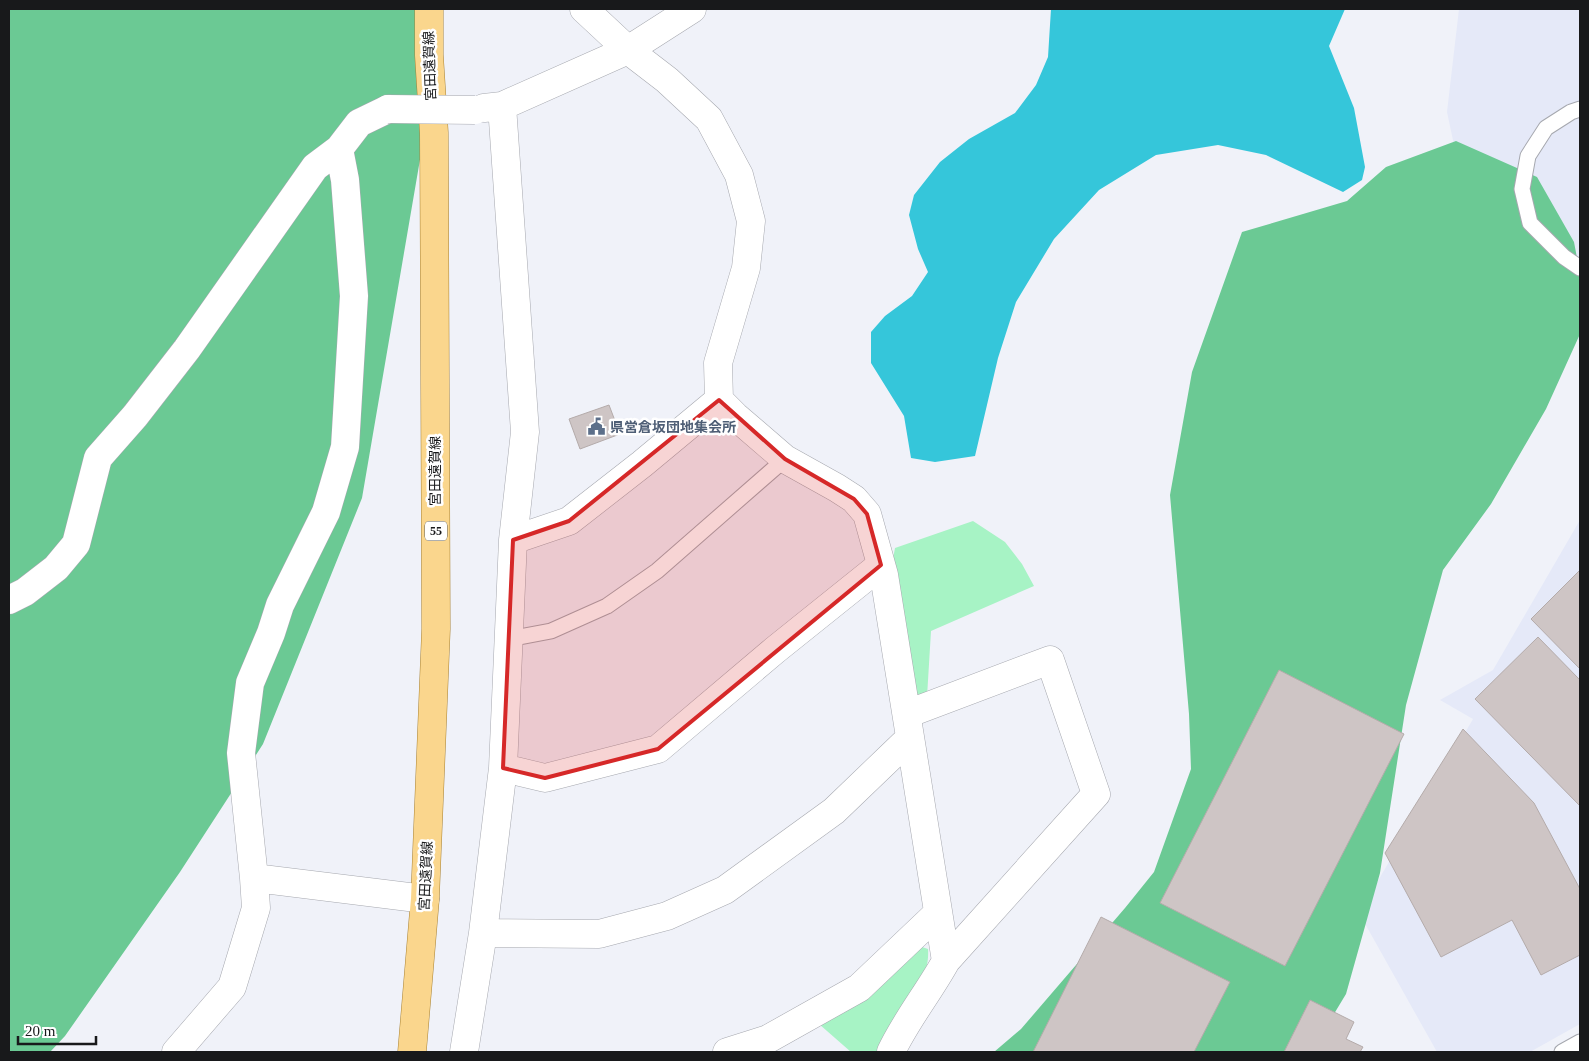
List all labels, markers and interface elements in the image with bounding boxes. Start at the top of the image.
street label: 宮田遠賀線 [421,31,439,101]
public building icon: 県営倉坂団地集会所 [586,417,606,437]
place label: 県営倉坂団地集会所 [610,420,736,435]
street label: 宮田遠賀線 [428,436,443,506]
road number: 55 [425,522,447,540]
street label: 宮田遠賀線 [417,841,435,911]
scale bar [18,1014,95,1046]
text: 20 m [25,1023,56,1039]

